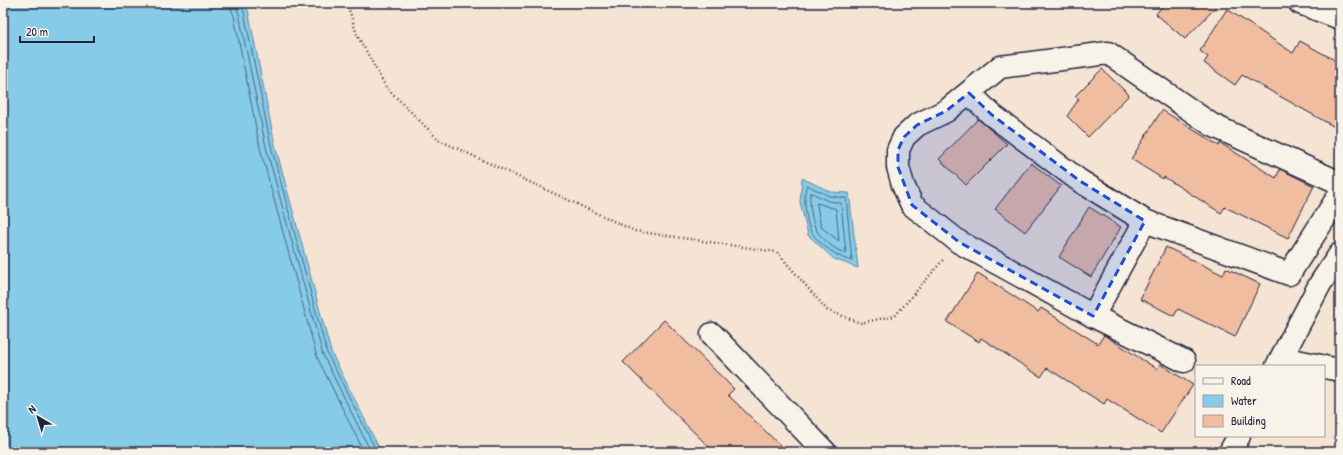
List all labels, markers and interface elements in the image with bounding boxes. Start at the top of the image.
scale bar [20,18,94,44]
text: 20 m [26,23,48,40]
legend [1195,365,1325,437]
text: Road [1231,372,1251,389]
text: Water [1231,392,1257,409]
north arrow [18,397,58,437]
text: N [25,402,39,416]
text: Building [1231,412,1266,429]

